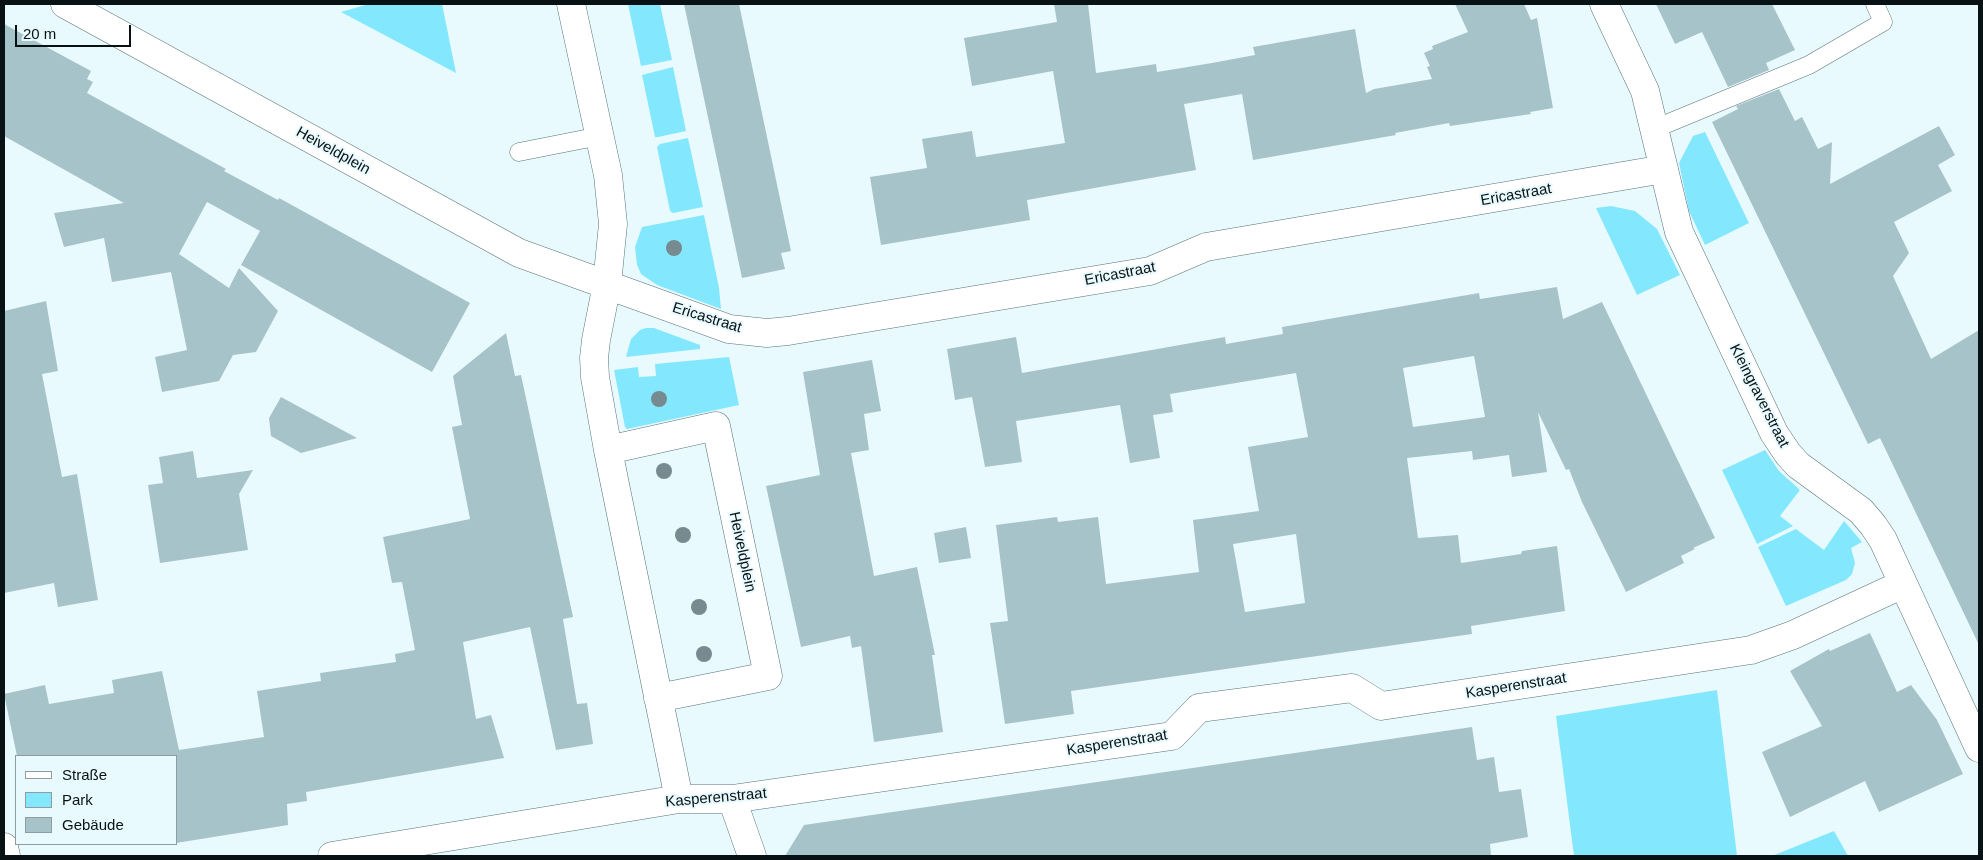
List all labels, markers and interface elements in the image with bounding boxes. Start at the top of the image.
scale bar [18,15,134,47]
text: 20 m [23,25,56,42]
street label: Heiveldplein [293,123,373,179]
street label: Ericastraat [1479,180,1553,210]
street label: Ericastraat [1083,258,1157,290]
street label: Ericastraat [670,299,744,337]
street label: Kleingraverstraat [1725,341,1793,451]
street label: Heiveldplein [725,510,759,594]
street label: Kasperenstraat [1464,669,1568,703]
street label: Kasperenstraat [1065,726,1169,760]
legend [15,755,178,845]
text: Straße [62,766,107,783]
street label: Kasperenstraat [665,785,767,811]
text: Park [62,791,93,808]
text: Gebäude [62,816,124,833]

